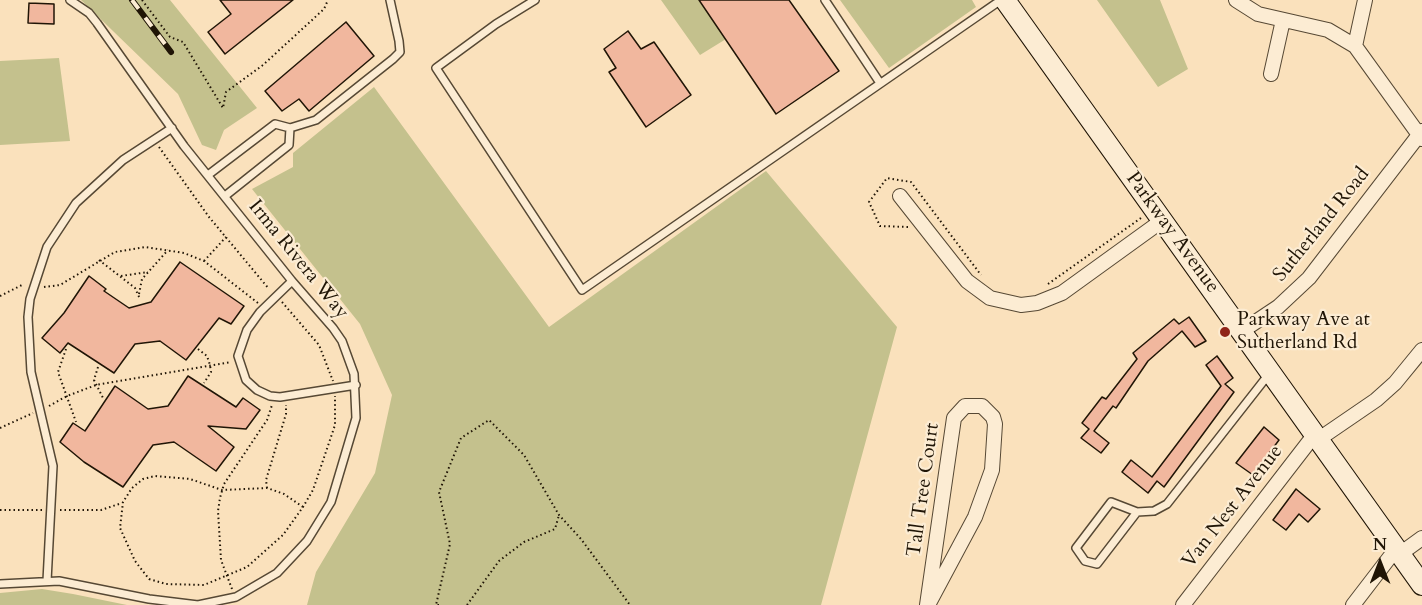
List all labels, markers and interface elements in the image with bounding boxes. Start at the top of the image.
street label: Sutherland Road [1269,163,1375,287]
street label: Parkway Avenue [1120,168,1224,298]
street label: Irma Rivera Way [243,196,353,324]
place label: Parkway Ave at Sutherland Rd [1237,308,1370,355]
marker: Parkway Ave at Sutherland Rd [1218,325,1232,339]
street label: Tall Tree Court [903,421,945,559]
street label: Van Nest Avenue [1178,441,1288,573]
north arrow [1350,533,1410,593]
text: N [1373,534,1387,556]

